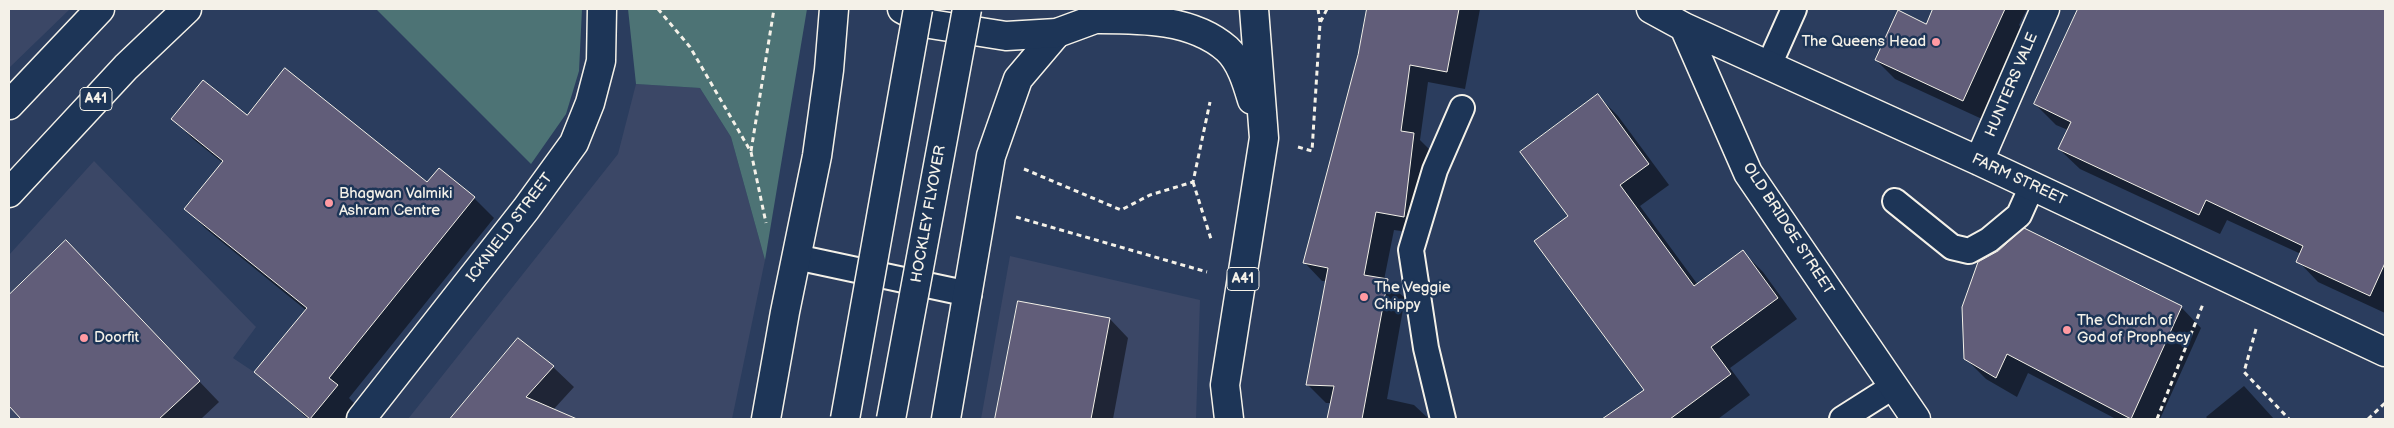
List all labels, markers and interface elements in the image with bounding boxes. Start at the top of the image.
street label: HUNTERS VALE [1982,30,2042,140]
place label: The Queens Head [1801,33,1926,51]
marker: The Queens Head [1930,36,1942,48]
road number: A41 [80,88,112,110]
street label: HOCKLEY FLYOVER [908,144,950,284]
street label: FARM STREET [1969,150,2069,210]
street label: OLD BRIDGE STREET [1739,160,1837,298]
street label: ICKNIELD STREET [463,170,557,286]
place label: Bhagwan Valmiki Ashram Centre [339,185,452,220]
marker: Bhagwan Valmiki Ashram Centre [323,197,335,209]
road number: A41 [1227,268,1259,290]
place label: The Veggie Chippy [1374,279,1451,314]
marker: The Veggie Chippy [1358,291,1370,303]
place label: The Church of God of Prophecy [2077,312,2190,347]
marker: The Church of God of Prophecy [2061,324,2073,336]
place label: Doorfit [94,329,139,347]
marker: Doorfit [78,332,90,344]

